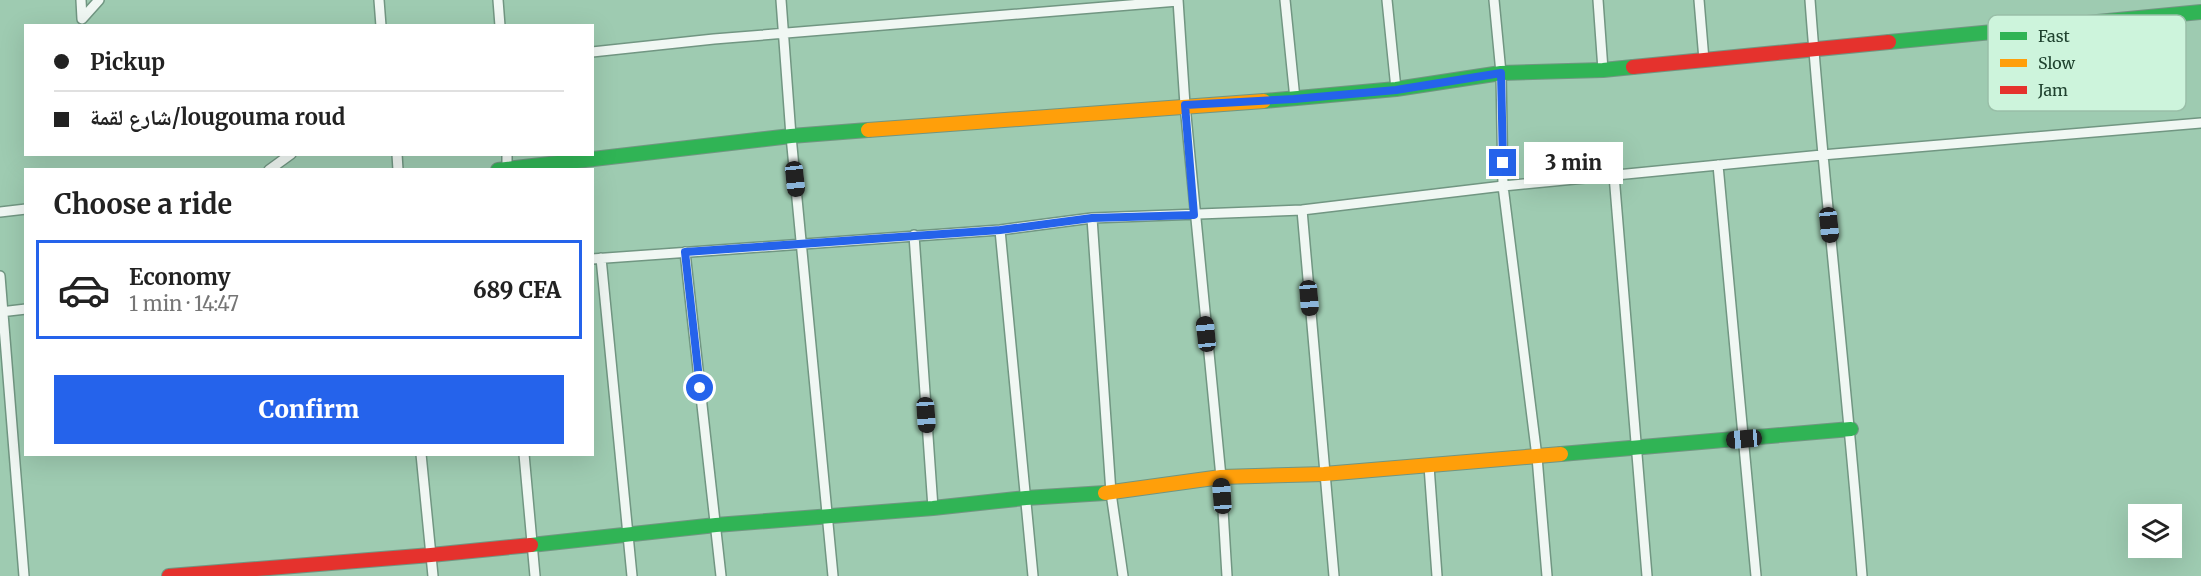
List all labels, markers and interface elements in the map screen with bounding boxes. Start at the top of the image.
legend [1988,15,2186,111]
text: Fast [2038,26,2071,46]
text: Pickup [90,48,165,76]
text: Slow [2038,53,2076,73]
text: Jam [2037,80,2068,100]
text: شارع لقمة/lougouma roud [90,103,345,131]
callout: 3 min [1524,142,1623,184]
route end [1489,149,1516,176]
text: 3 min [1545,150,1602,175]
car [784,160,806,198]
text: Choose a ride [54,187,232,221]
car [1818,206,1840,244]
icon: car [57,263,111,317]
text: Economy [129,263,230,291]
text: 689 CFA [473,276,561,304]
car [1298,279,1320,317]
text: 1 min · 14:47 [129,291,239,316]
car [1195,315,1217,353]
route start [686,374,713,401]
button: Confirm [54,375,564,444]
car [916,396,936,434]
car [1725,428,1763,450]
car [1212,477,1232,515]
map controls [2128,504,2182,558]
button: layers [2128,504,2182,558]

